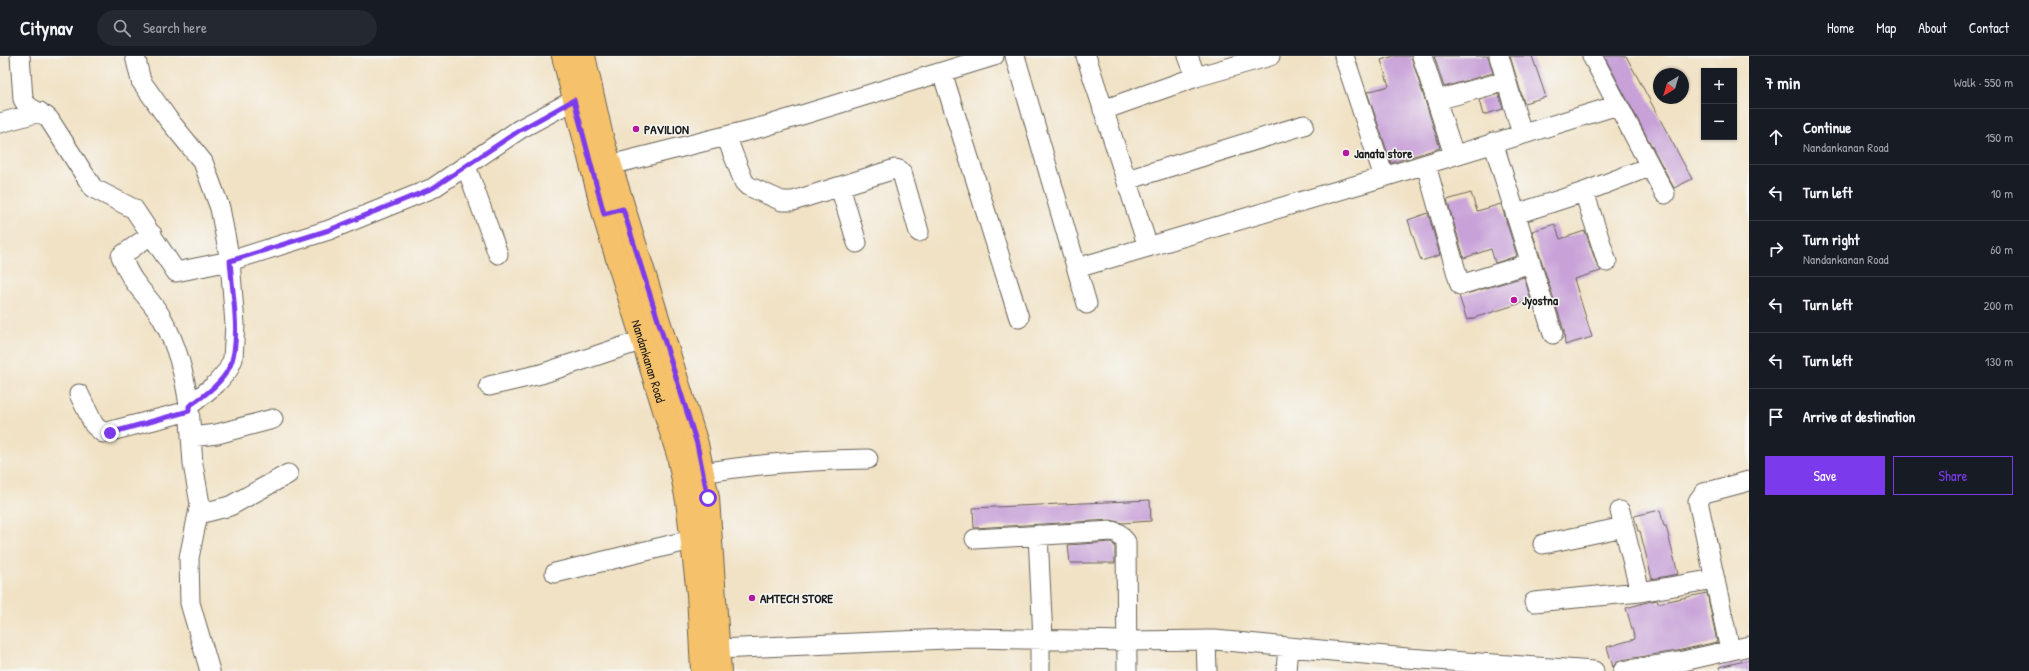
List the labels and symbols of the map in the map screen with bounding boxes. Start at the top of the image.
north arrow [1653,68,1689,104]
place label: PAVILION [644,120,689,138]
marker: PAVILION [631,124,641,134]
place label: Janata store [1354,144,1413,162]
marker: Janata store [1341,148,1351,158]
place label: Jyostna [1522,291,1559,310]
marker: Jyostna [1509,295,1519,305]
street label: Nandankanan Road [628,317,670,405]
route end [101,424,119,442]
route start [699,489,717,507]
place label: AMTECH STORE [760,589,833,607]
marker: AMTECH STORE [747,593,757,603]

